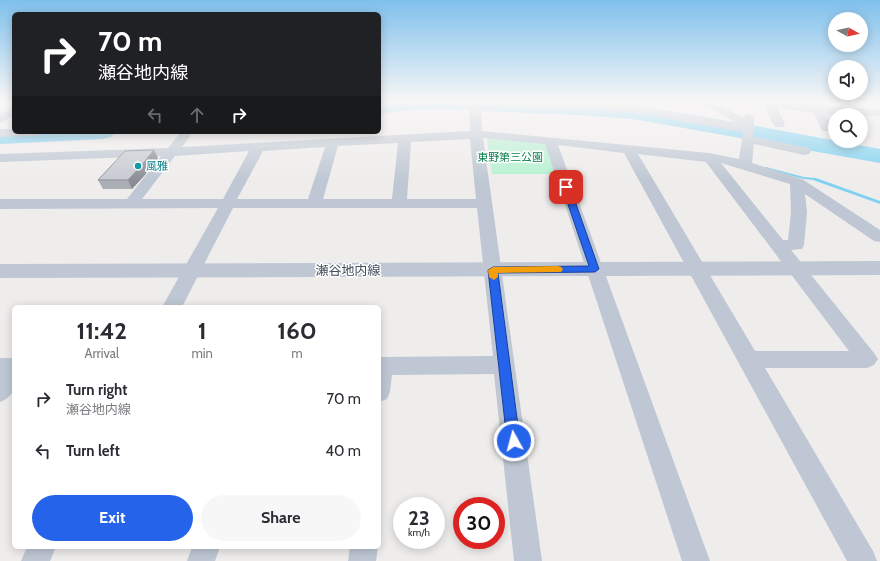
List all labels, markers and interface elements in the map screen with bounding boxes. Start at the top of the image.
north arrow [828,12,868,52]
map controls [828,12,868,148]
text: 70 m [98,24,162,58]
icon: right [32,28,84,80]
button: sound [828,60,868,100]
text: 瀬谷地内線 [98,62,188,84]
icon: left [144,104,166,126]
icon: ahead [186,104,208,126]
icon: right [228,104,250,126]
button: search [828,108,868,148]
park label: 東野第三公園 [477,150,543,164]
place label: 風雅 [146,159,168,173]
marker: 風雅 [133,161,143,171]
pin [549,170,583,204]
icon: arrive [555,176,577,198]
street label: 瀬谷地内線 [315,262,381,278]
text: 11:42 [76,316,127,345]
text: 1 [198,316,207,345]
text: 160 [277,316,317,345]
text: Arrival [84,345,119,361]
text: min [191,345,213,361]
text: m [291,345,303,361]
text: Turn right [66,381,127,399]
icon: right [32,388,54,410]
text: 70 m [327,390,361,408]
text: 瀬谷地内線 [66,401,131,417]
position arrow [493,420,535,462]
icon: left [32,440,54,462]
text: Turn left [66,442,120,460]
text: 40 m [325,442,361,460]
button: Exit [32,495,193,541]
button: Share [201,495,361,541]
speed limit sign: 30 [453,497,505,549]
text: 23 [408,506,430,530]
text: km/h [408,526,430,539]

